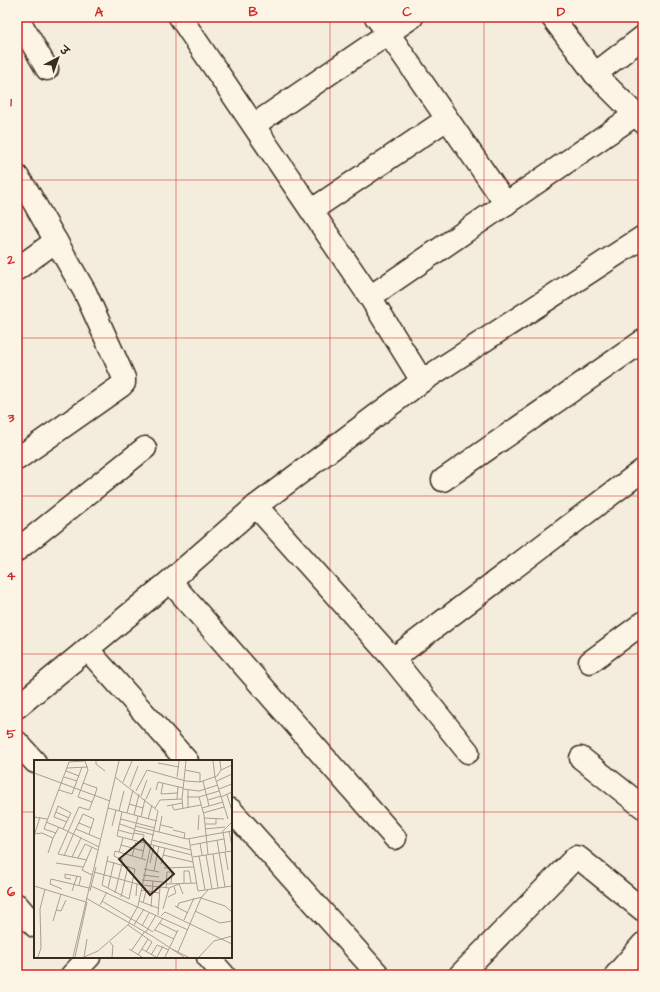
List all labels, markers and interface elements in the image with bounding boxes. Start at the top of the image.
text: A [95,3,104,21]
text: B [248,3,258,21]
text: C [402,3,412,21]
text: D [557,3,566,21]
north arrow [38,38,78,78]
text: उ [56,42,73,60]
text: 1 [10,93,12,111]
text: 2 [6,251,15,269]
text: 3 [7,409,15,427]
text: 4 [7,567,16,585]
text: 5 [6,725,16,743]
inset map [34,760,232,958]
text: 6 [7,883,16,901]

